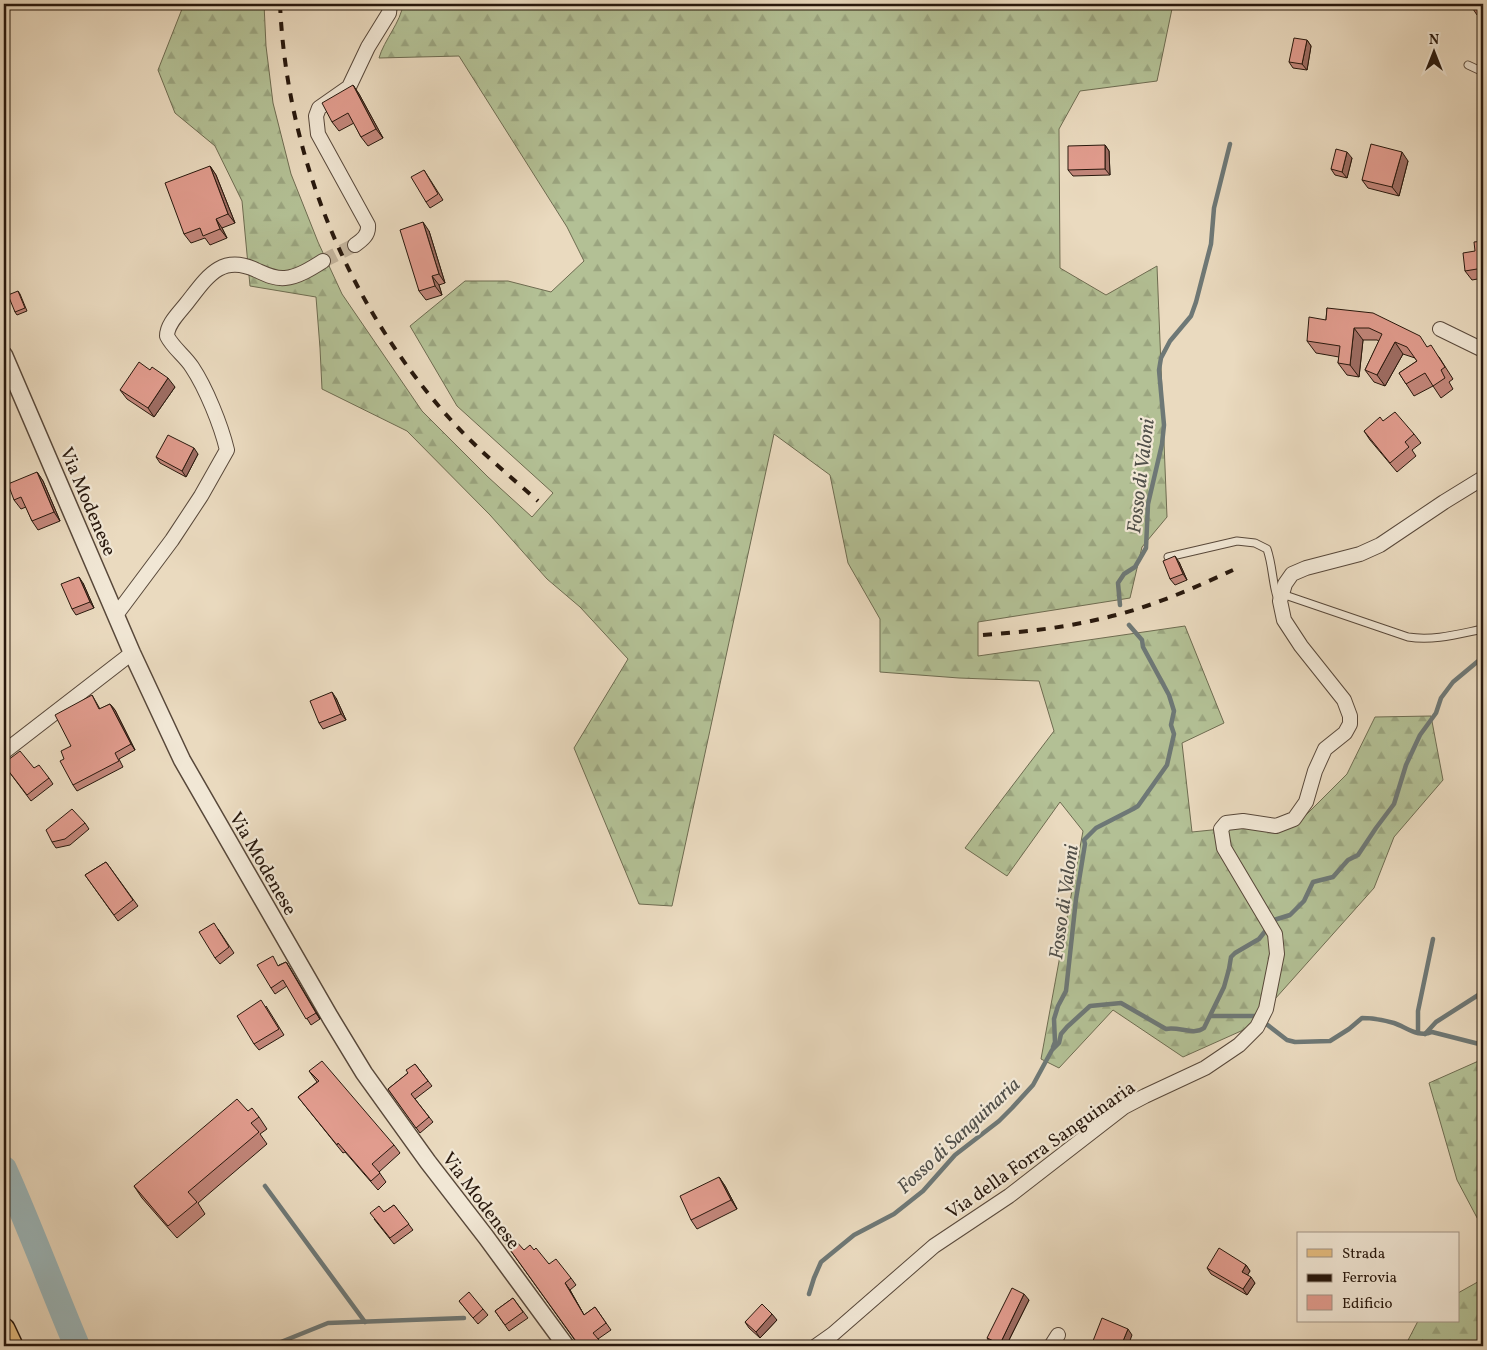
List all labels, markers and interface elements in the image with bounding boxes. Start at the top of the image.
north arrow [1410,28,1460,78]
text: N [1429,31,1439,50]
water label: Fosso di Valoni [1121,416,1163,535]
street label: Via Modenese [53,443,122,560]
street label: Via Modenese [222,807,302,921]
water label: Fosso di Valoni [1043,842,1087,961]
water label: Fosso di Sanguinaria [892,1072,1027,1201]
street label: Via della Forra Sanguinaria [941,1075,1141,1226]
street label: Via Modenese [435,1147,526,1255]
legend [1297,1232,1460,1322]
text: Strada [1342,1244,1385,1265]
text: Ferrovia [1342,1268,1397,1289]
text: Edificio [1342,1294,1393,1315]

